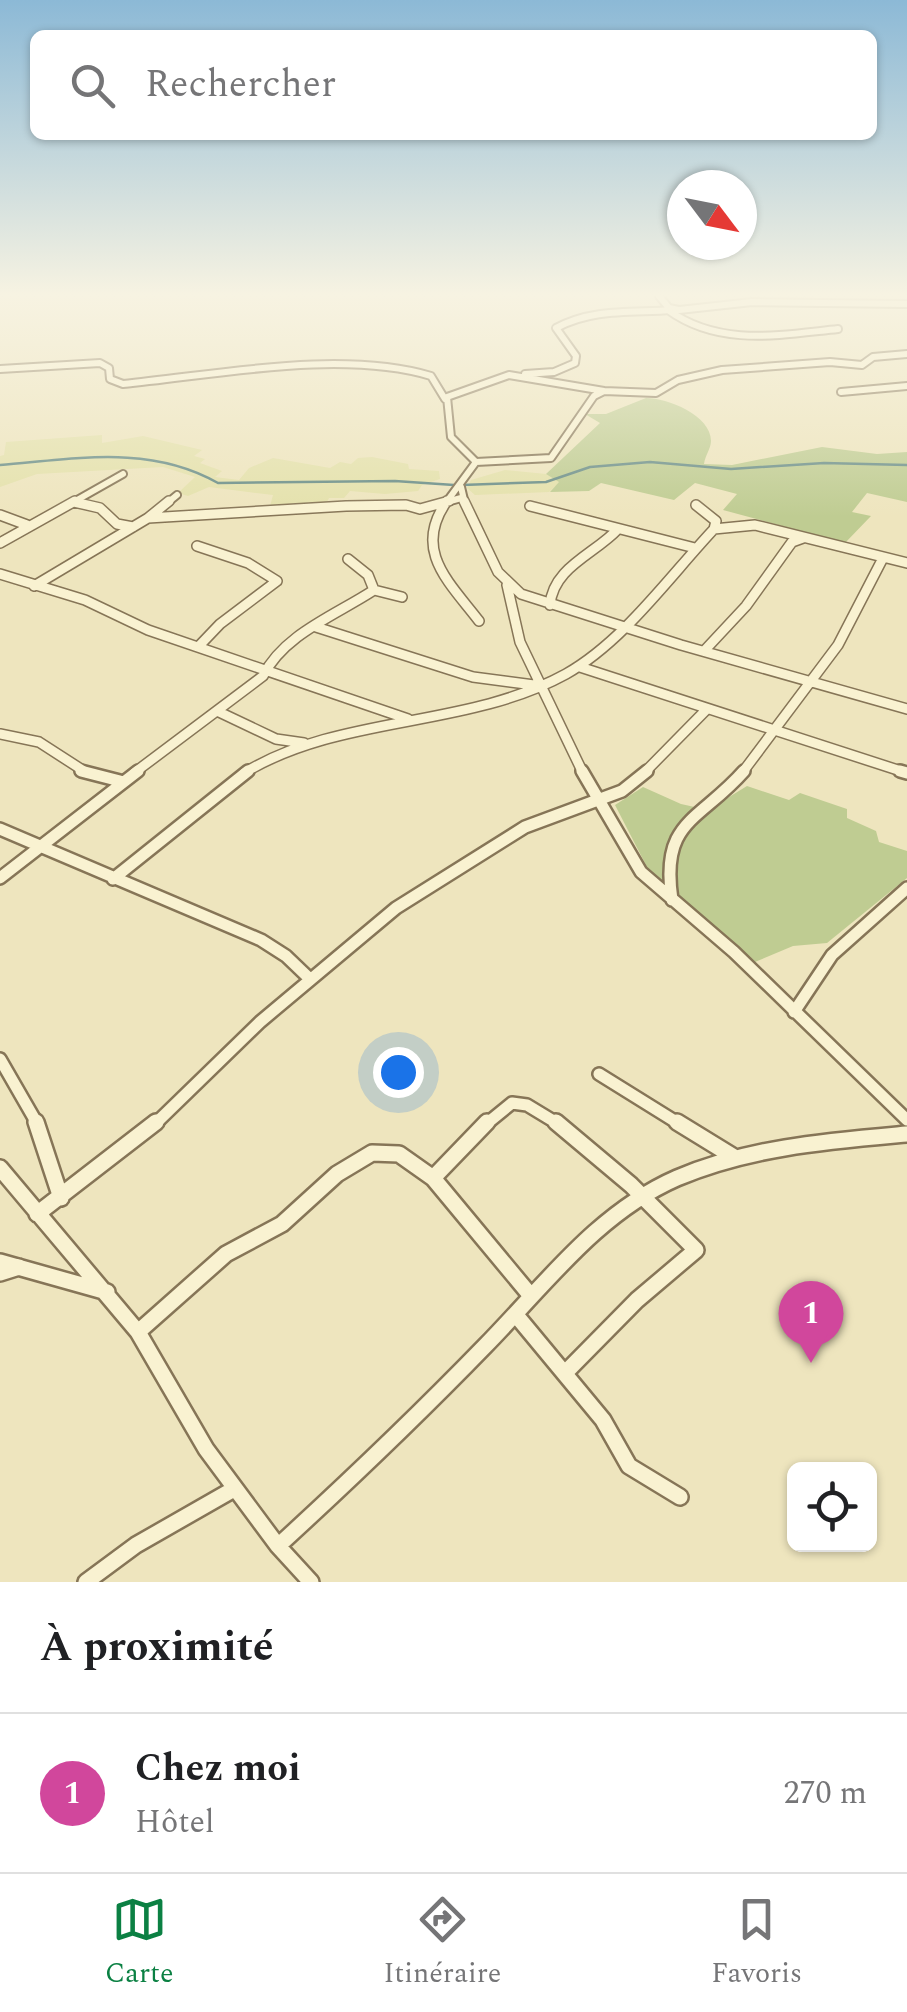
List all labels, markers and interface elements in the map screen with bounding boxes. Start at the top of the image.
search box [30,30,877,140]
text: Rechercher [145,56,336,114]
icon: search [65,58,120,113]
north arrow [667,170,757,260]
your location [373,1047,424,1098]
pin: 1 [778,1280,844,1363]
map controls [787,1462,877,1552]
button: locate [787,1462,877,1552]
text: À proximité [40,1616,273,1679]
text: Chez moi [135,1740,301,1798]
text: 1 [64,1769,81,1818]
text: 270 m [783,1769,867,1818]
text: Hôtel [135,1798,214,1847]
tab: Carte [105,1892,174,1995]
tab: Itinéraire [383,1892,501,1995]
tab: Favoris [711,1892,802,1995]

